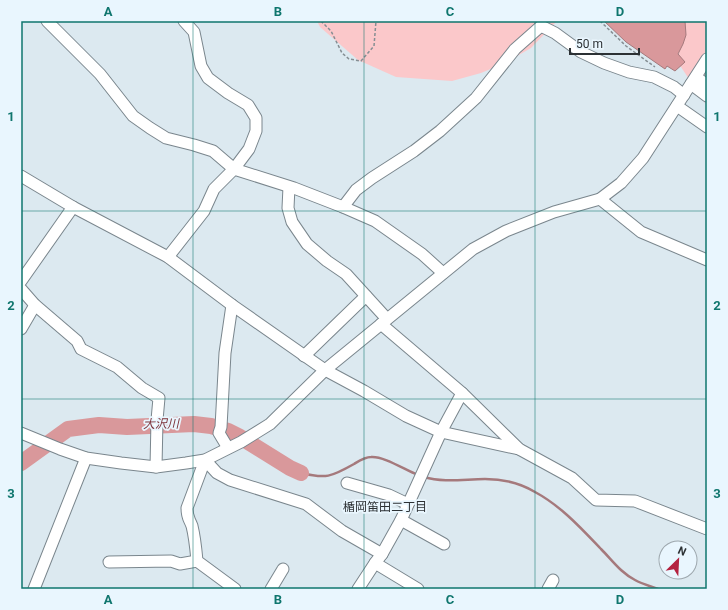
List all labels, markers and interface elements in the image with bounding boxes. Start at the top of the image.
text: A [104,4,113,19]
text: B [274,4,282,19]
text: C [446,4,455,19]
text: D [616,4,624,19]
scale bar [570,30,639,56]
text: 50 m [576,37,603,51]
text: 1 [7,109,15,124]
text: 1 [713,109,721,124]
text: 2 [7,298,15,313]
text: 2 [713,298,721,313]
water label: 大沢川 [143,417,181,431]
text: 3 [7,486,15,501]
text: 3 [713,486,721,501]
district label: 楯岡笛田二丁目 [343,500,427,514]
north arrow [658,540,698,580]
text: N [676,544,688,559]
text: A [104,592,113,607]
text: B [274,592,282,607]
text: C [446,592,455,607]
text: D [616,592,624,607]

